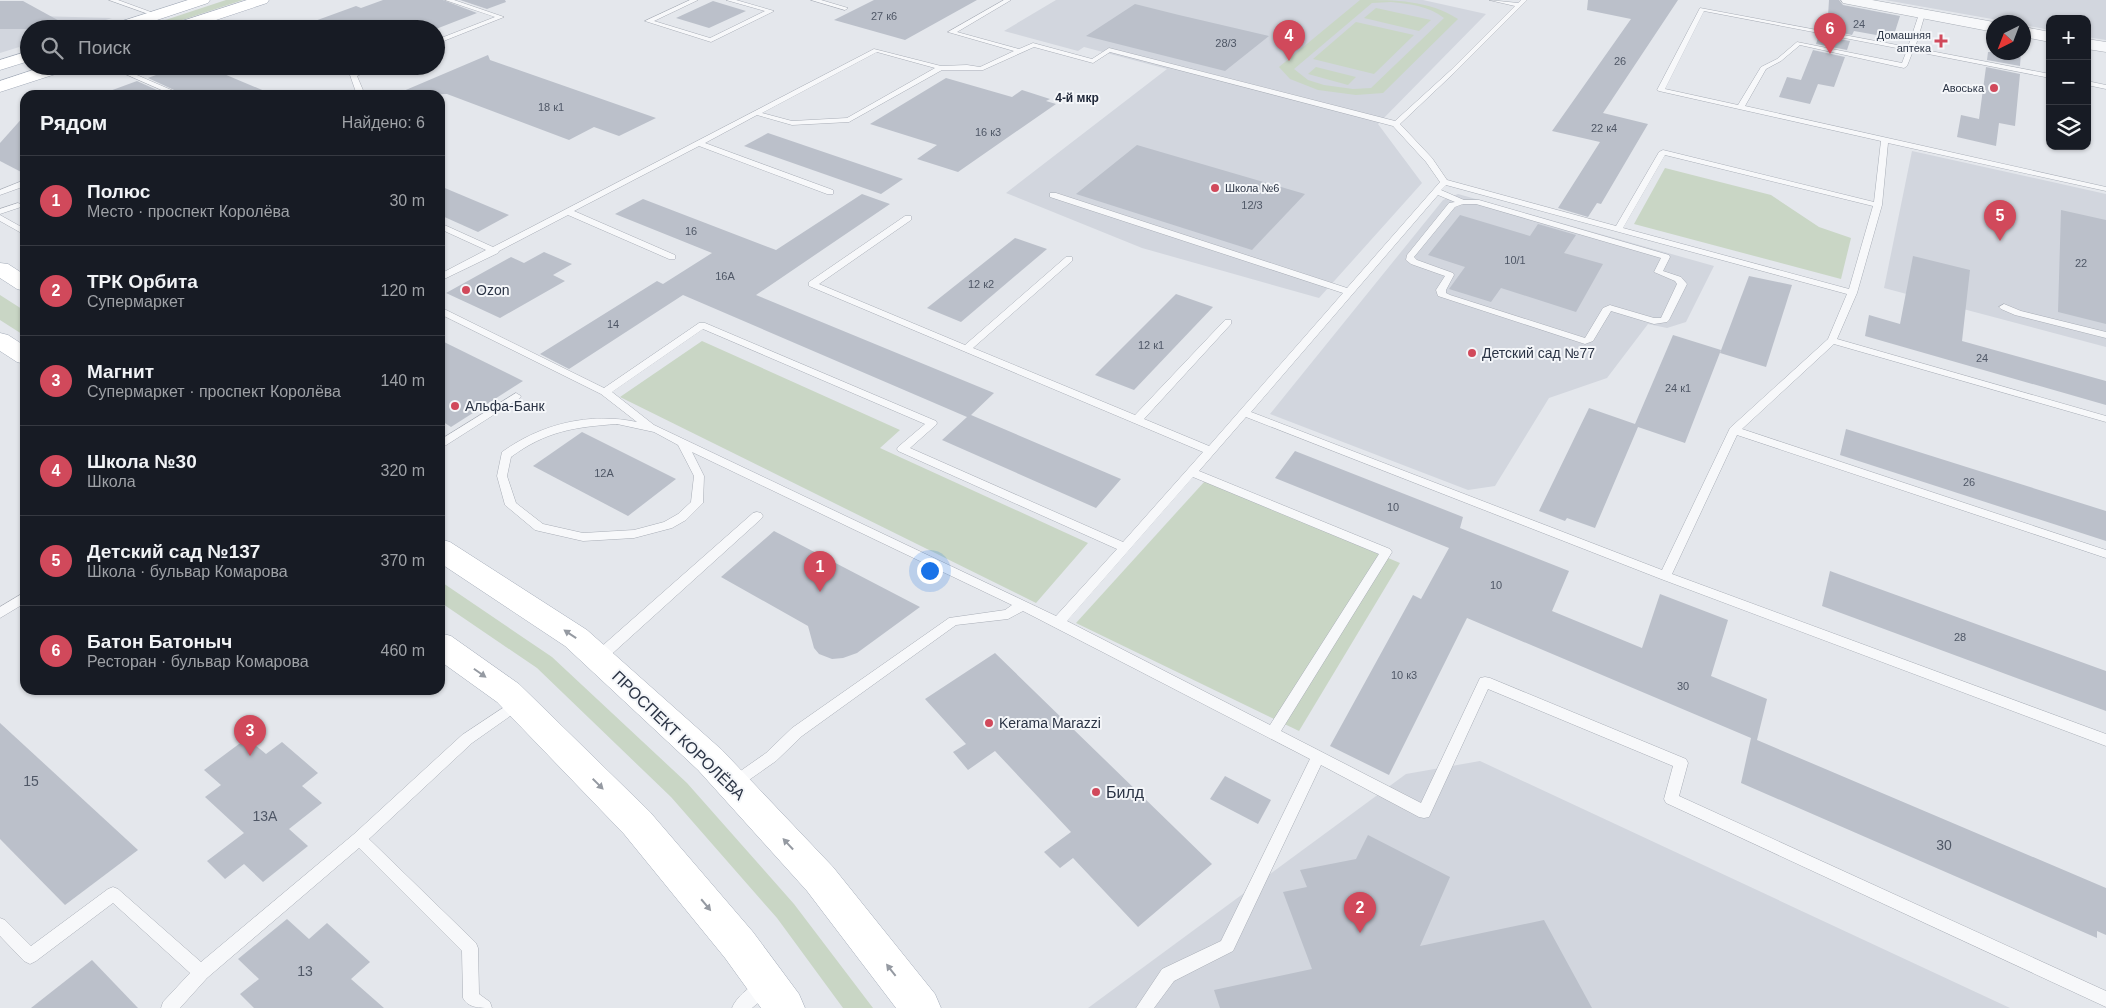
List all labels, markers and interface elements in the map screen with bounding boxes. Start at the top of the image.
house number: 27 к6 [871,10,897,22]
pin: 6 [1814,13,1846,54]
north arrow [1986,15,2031,60]
map controls [2046,15,2091,150]
button: + [2046,15,2091,60]
house number: 24 [1853,18,1865,30]
search box [20,20,445,75]
pin: 4 [1273,20,1305,61]
place label: Домашняя аптека [1877,29,1932,54]
icon: search [38,34,66,62]
marker: Домашняя аптека [1935,35,1947,47]
text: Поиск [78,37,131,58]
house number: 28/3 [1215,37,1237,49]
house number: 26 [1614,55,1626,67]
button: − [2046,60,2091,105]
place label: Авоська [1942,82,1985,94]
marker: Авоська [1988,82,2000,94]
district label: 4-й мкр [1055,91,1099,105]
house number: 18 к1 [538,101,564,113]
button: layers [2046,105,2091,150]
text: Рядом [40,111,107,134]
text: Найдено: 6 [342,114,425,131]
house number: 22 к4 [1591,122,1617,134]
house number: 16 к3 [975,126,1001,138]
text: Полюс [87,181,150,202]
marker: Школа №6 [1209,182,1221,194]
place label: Школа №6 [1225,182,1279,194]
text: 1 [52,192,60,209]
text: 30 m [389,192,425,209]
house number: 12/3 [1241,199,1263,211]
pin: 5 [1984,200,2016,241]
text: Место · проспект Королёва [87,203,290,220]
house number: 16 [685,225,697,237]
house number: 10/1 [1504,254,1526,266]
house number: 22 [2075,257,2087,269]
house number: 16А [715,270,735,282]
text: ТРК Орбита [87,271,198,292]
house number: 12 к2 [968,278,994,290]
text: 2 [52,282,60,299]
text: 120 m [381,282,425,299]
place label: Ozon [476,282,509,298]
marker: Ozon [460,284,472,296]
text: Супермаркет [87,293,185,310]
house number: 14 [607,318,619,330]
house number: 12 к1 [1138,339,1164,351]
place label: Детский сад №77 [1482,345,1595,361]
marker: Детский сад №77 [1466,347,1478,359]
house number: 24 [1976,352,1988,364]
text: Магнит [87,361,154,382]
text: 3 [52,372,60,389]
text: 140 m [381,372,425,389]
house number: 24 к1 [1665,382,1691,394]
text: Супермаркет · проспект Королёва [87,383,341,400]
place label: Альфа-Банк [465,398,545,414]
marker: Альфа-Банк [449,400,461,412]
text: Школа №30 [87,451,197,472]
text: 4 [52,462,60,479]
text: 320 m [381,462,425,479]
house number: 12А [594,467,614,479]
text: Школа [87,473,136,490]
house number: 26 [1963,476,1975,488]
house number: 10 [1387,501,1399,513]
text: Детский сад №137 [87,541,260,562]
pin: 1 [804,551,836,592]
text: 5 [52,552,60,569]
text: 370 m [381,552,425,569]
your location [917,558,943,584]
text: Школа · бульвар Комарова [87,563,288,580]
house number: 10 [1490,579,1502,591]
one-way arrow [564,630,577,639]
text: Батон Батоныч [87,631,232,652]
house number: 28 [1954,631,1966,643]
text: 6 [52,642,60,659]
text: 460 m [381,642,425,659]
text: Ресторан · бульвар Комарова [87,653,309,670]
one-way arrow [473,668,487,678]
street label: ПРОСПЕКТ КОРОЛЁВА [609,668,749,803]
house number: 10 к3 [1391,669,1417,681]
house number: 30 [1677,680,1689,692]
pin: 3 [234,715,266,756]
place label: Kerama Marazzi [999,715,1101,731]
marker: Kerama Marazzi [983,717,995,729]
house number: 15 [23,773,39,789]
one-way arrow [592,777,604,789]
place label: Билд [1106,784,1145,801]
marker: Билд [1090,786,1102,798]
house number: 13А [253,808,278,824]
house number: 30 [1936,837,1952,853]
one-way arrow [782,839,794,851]
pin: 2 [1344,892,1376,933]
one-way arrow [700,899,711,911]
house number: 13 [297,963,313,979]
one-way arrow [886,963,896,976]

